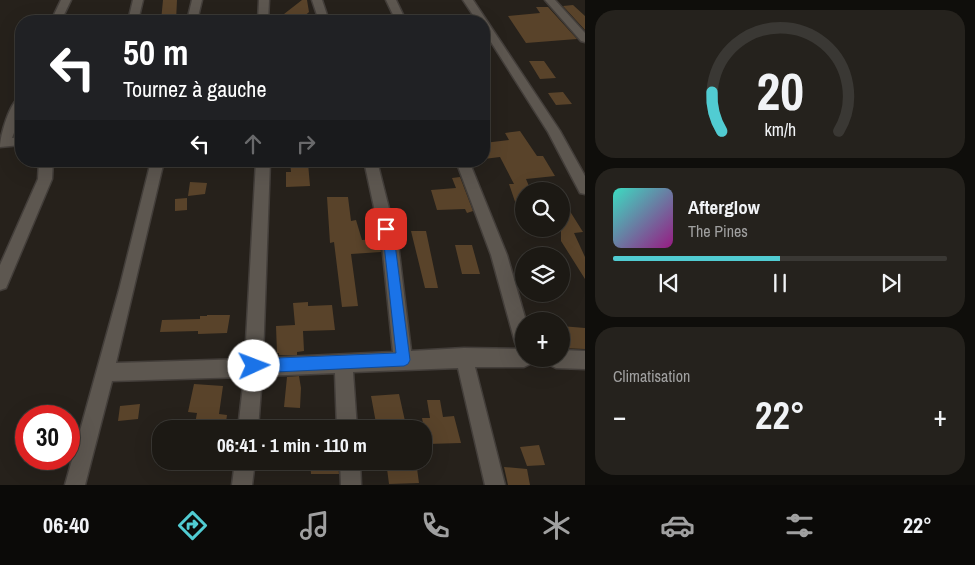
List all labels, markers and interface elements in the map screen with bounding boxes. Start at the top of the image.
text: 50 m [123,29,188,76]
icon: left [40,35,105,100]
text: 20 [756,56,804,126]
text: Tournez à gauche [123,74,266,104]
text: km/h [764,118,796,142]
icon: left [186,130,214,158]
icon: ahead [239,130,267,158]
icon: right [292,130,320,158]
map controls [515,182,570,367]
button: search [515,182,570,237]
text: Afterglow [688,194,760,220]
pin [365,208,407,250]
icon: arrive [372,215,400,243]
text: The Pines [688,220,748,242]
button: layers [515,247,570,302]
icon: previous [655,269,683,297]
icon: pause [766,269,794,297]
icon: next [877,269,905,297]
button: + [515,312,570,367]
position arrow [227,339,279,391]
text: Climatisation [613,365,690,387]
text: 22° [755,390,805,441]
text: − [613,397,626,435]
text: + [934,397,947,435]
speed limit sign: 30 [15,405,80,470]
text: 06:41 · 1 min · 110 m [217,432,367,458]
icon: directions [175,508,210,543]
icon: music [297,508,332,543]
icon: phone [418,508,453,543]
icon: climate [539,508,574,543]
icon: car [660,508,695,543]
icon: filters [782,508,817,543]
text: 06:40 [43,510,89,540]
text: 22° [903,510,932,540]

